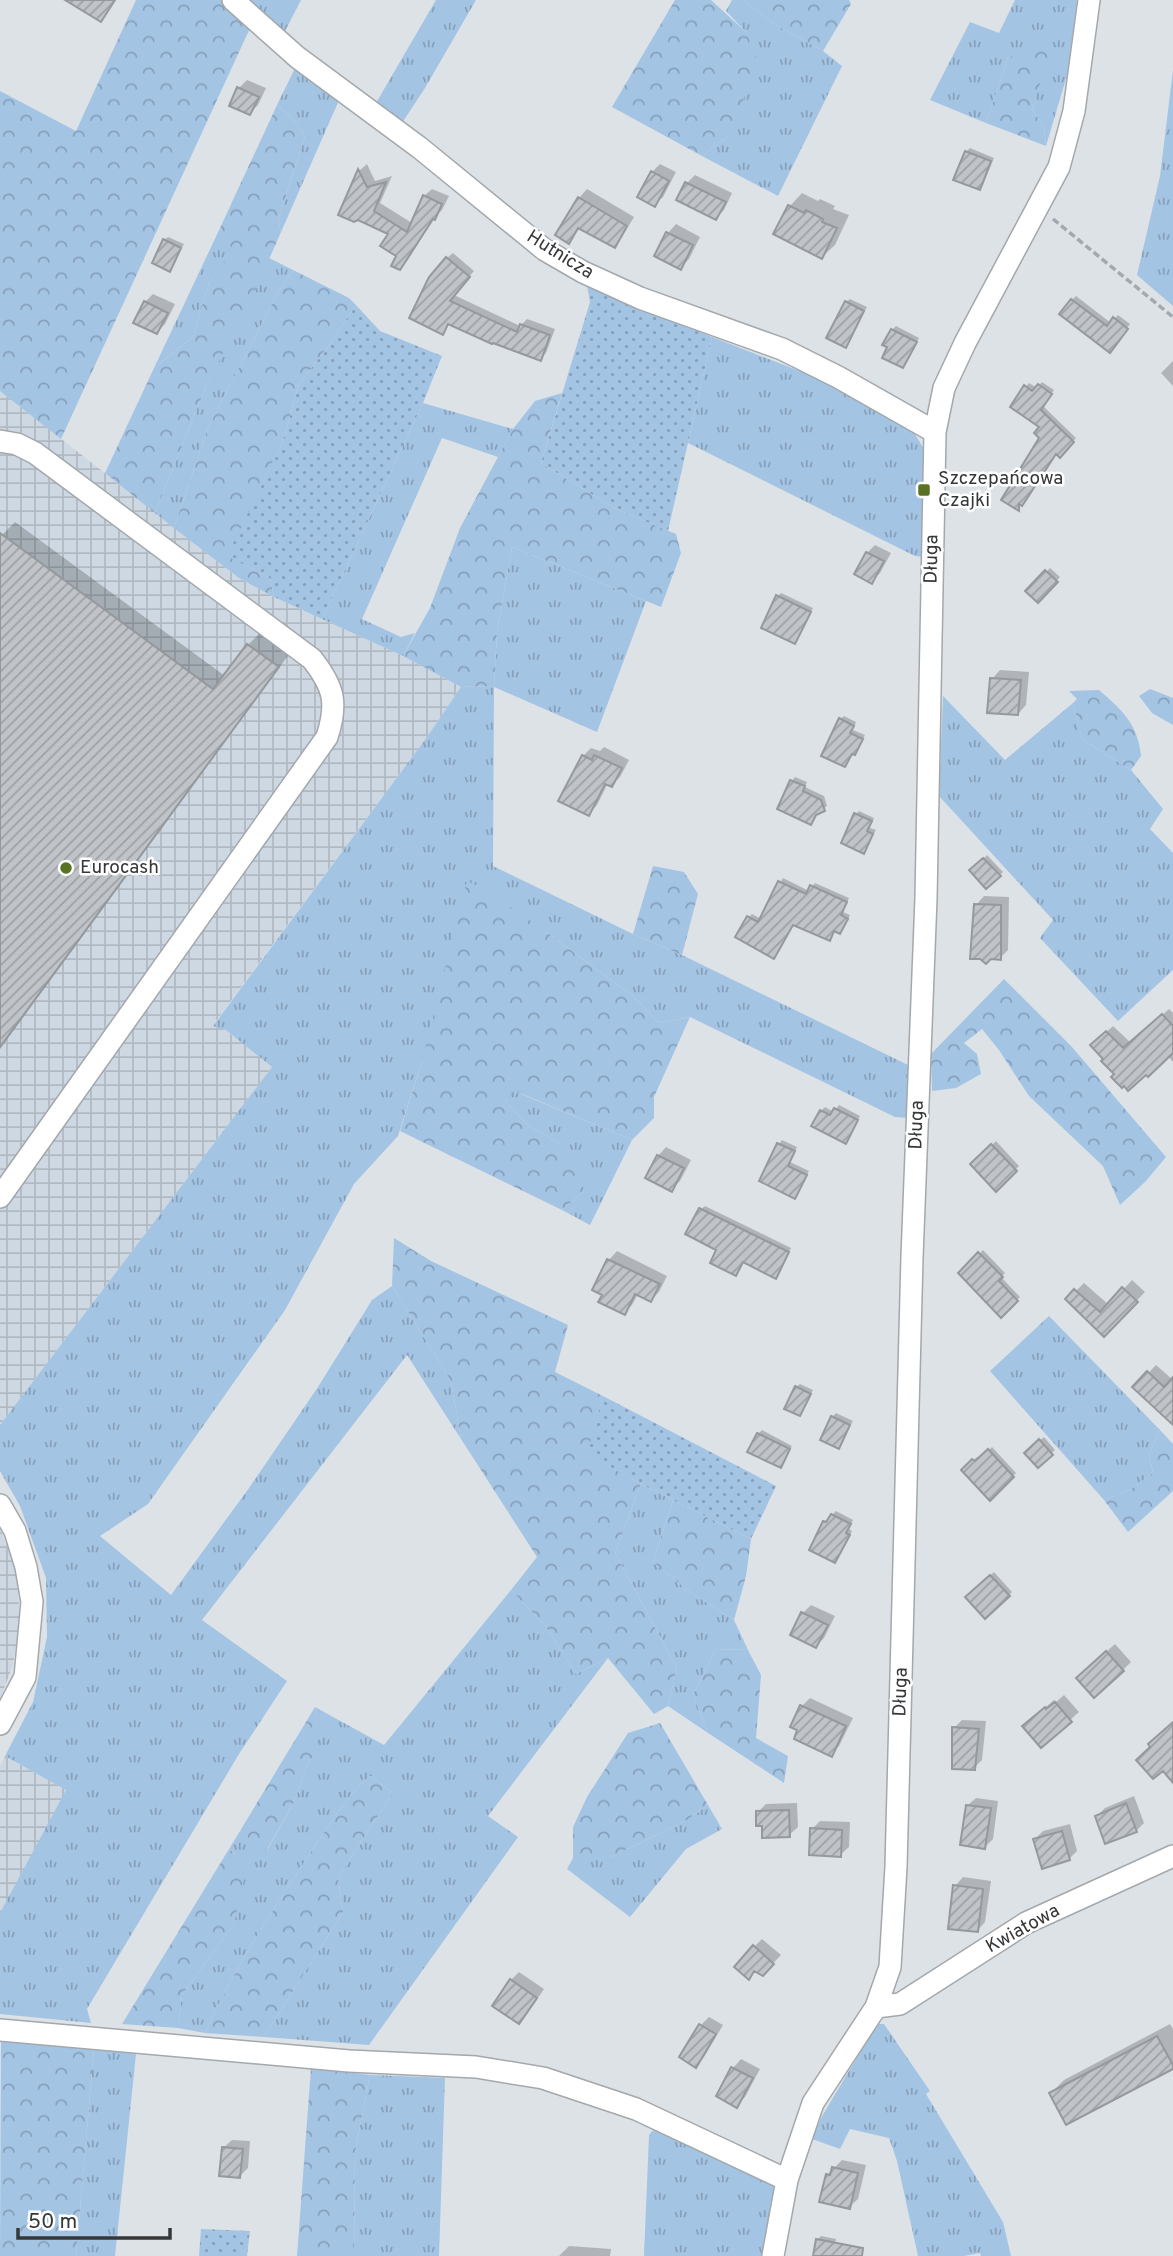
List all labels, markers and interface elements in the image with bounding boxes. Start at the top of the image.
street label: Hutnicza [522,225,598,285]
place label: Szczepańcowa Czajki [938,467,1063,513]
marker: Szczepańcowa Czajki [916,482,932,498]
street label: Długa [920,534,944,584]
place label: Eurocash [80,856,159,880]
marker: Eurocash [58,860,74,876]
street label: Długa [904,1100,930,1150]
street label: Długa [888,1667,914,1717]
street label: Kwiatowa [982,1899,1064,1959]
scale bar [18,2196,170,2240]
text: 50 m [28,2209,77,2236]

